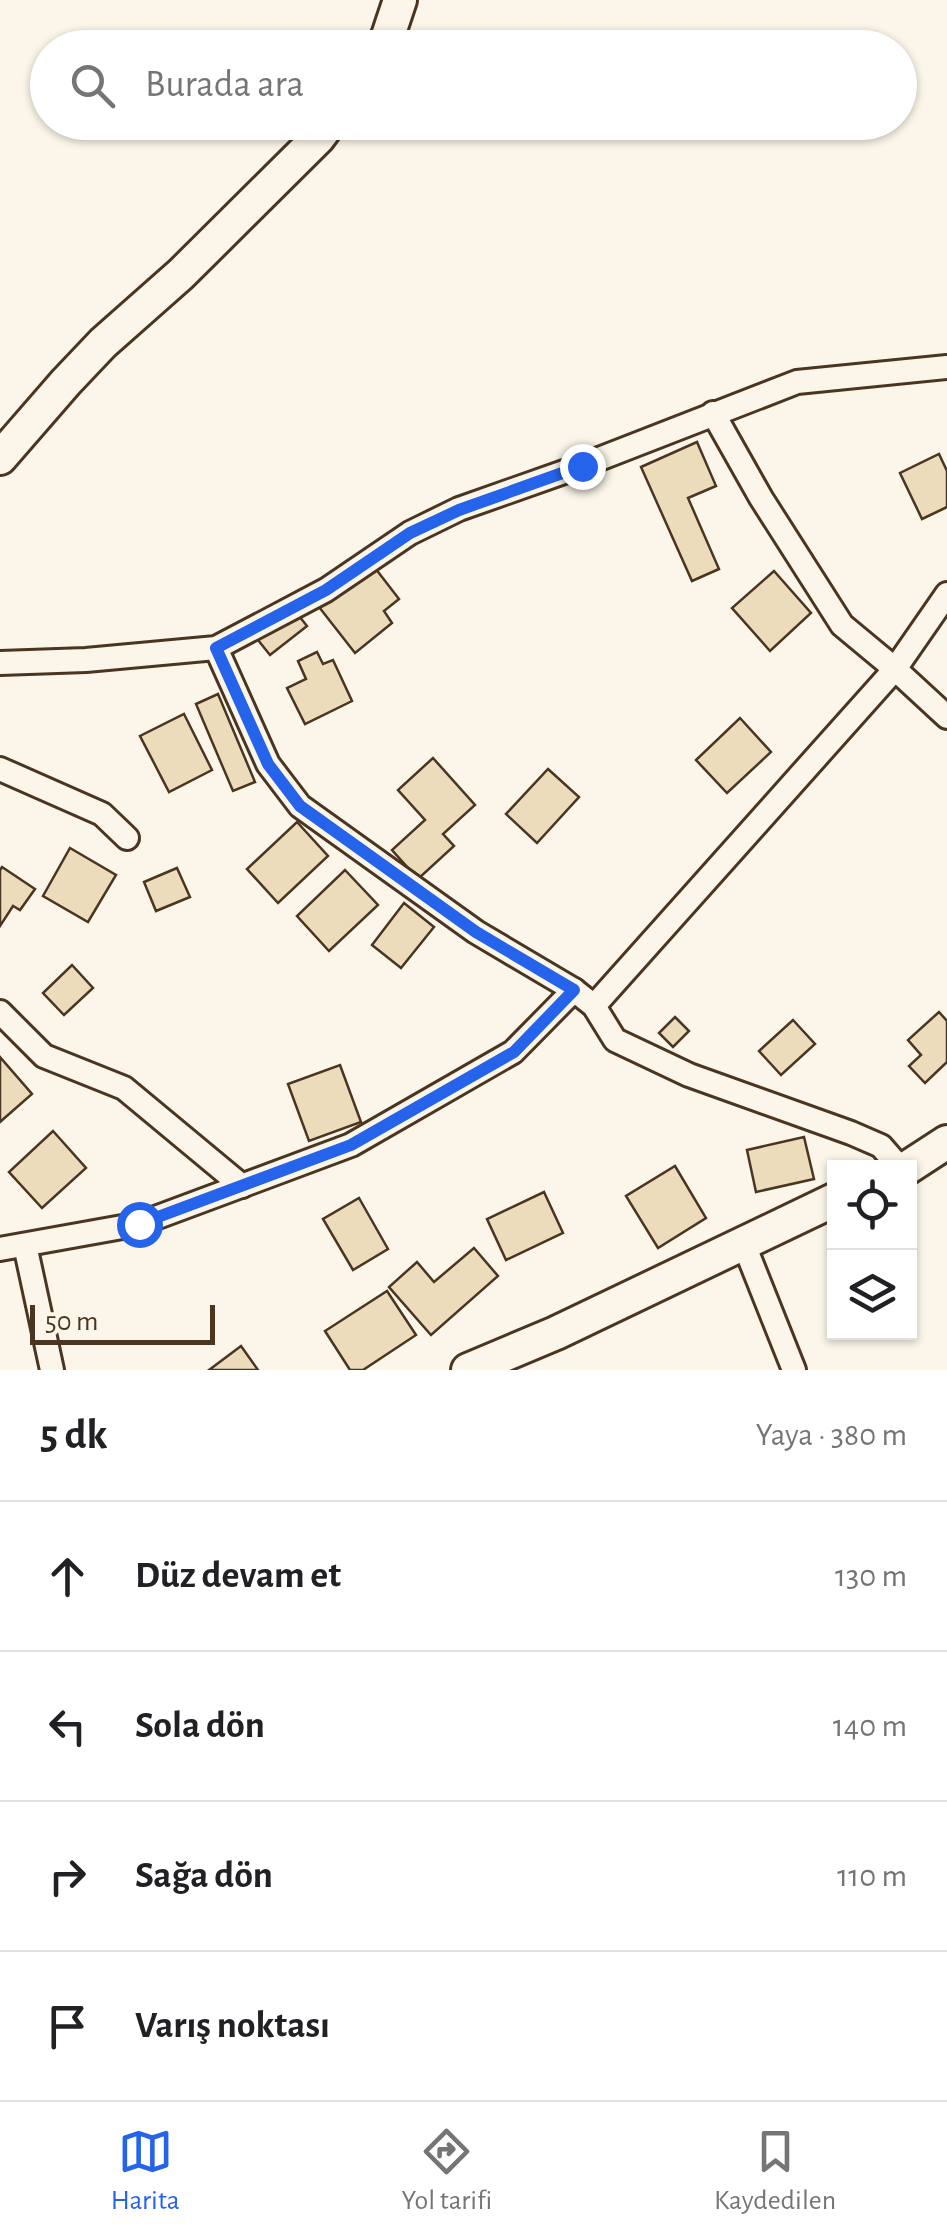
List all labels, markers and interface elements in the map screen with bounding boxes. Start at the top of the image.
search box [30,30,917,140]
icon: search [65,58,120,113]
text: Burada ara [145,66,304,104]
route end [560,444,606,490]
map controls [827,1160,917,1340]
button: locate [827,1160,917,1250]
route start [117,1202,163,1248]
button: layers [827,1250,917,1340]
scale bar [30,1300,215,1344]
text: 50 m [45,1308,99,1336]
text: 5 dk [40,1414,107,1456]
text: Yaya · 380 m [756,1419,907,1451]
icon: ahead [40,1549,95,1604]
text: Düz devam et [135,1557,341,1595]
text: 130 m [835,1560,907,1592]
icon: left [40,1699,95,1754]
text: Sola dön [135,1707,265,1745]
text: 140 m [833,1710,907,1742]
icon: right [40,1849,95,1904]
text: Sağa dön [135,1857,273,1895]
text: 110 m [837,1860,907,1892]
icon: arrive [40,1999,95,2054]
text: Varış noktası [135,2007,330,2045]
tab: Harita [111,2124,180,2218]
tab: Yol tarifi [401,2124,492,2218]
tab: Kaydedilen [714,2124,836,2218]

